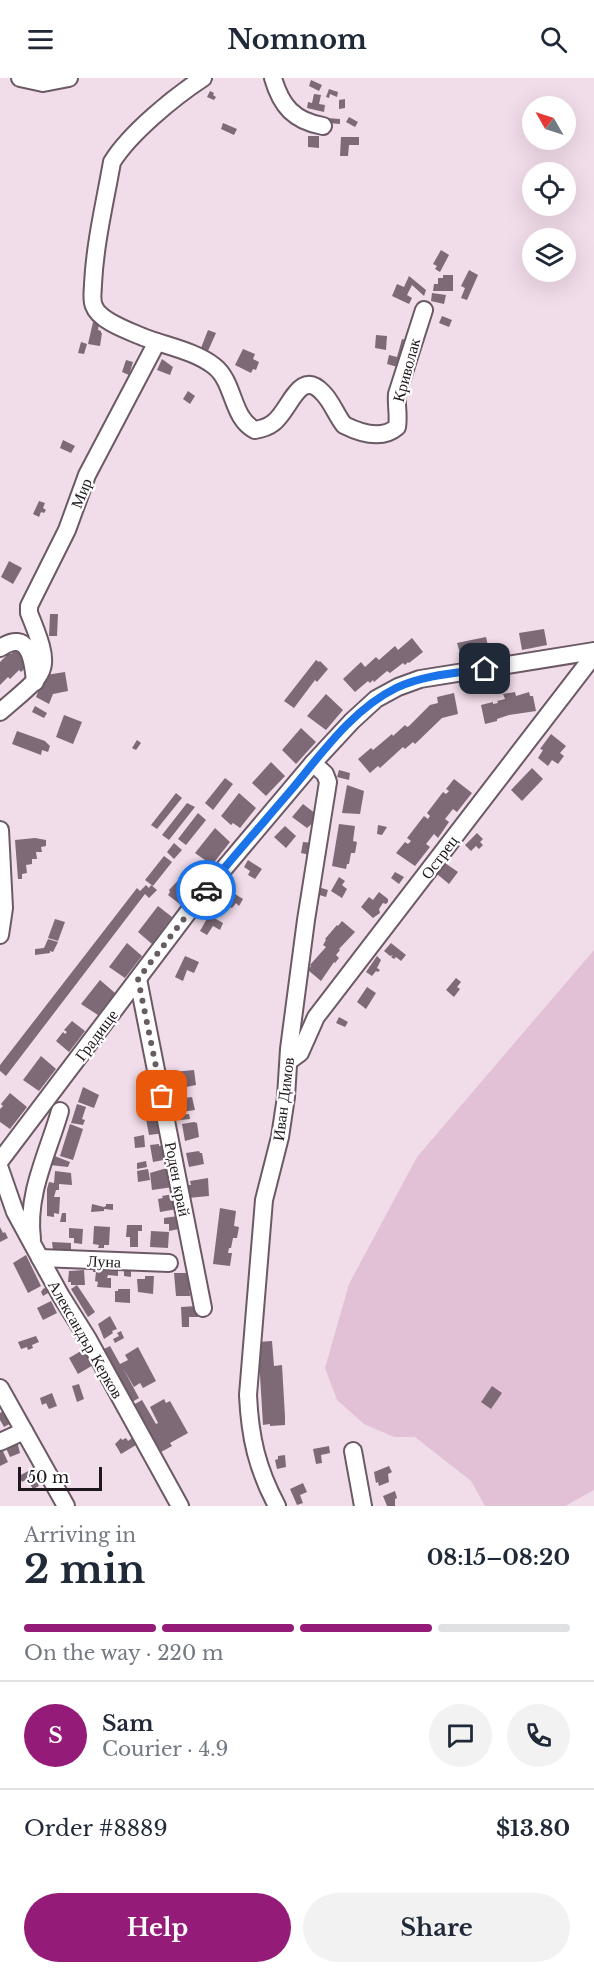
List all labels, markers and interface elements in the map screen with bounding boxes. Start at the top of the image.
icon: menu [24,23,57,56]
text: Nomnom [227,23,367,56]
icon: search [537,23,570,56]
north arrow [522,96,576,150]
map controls [522,96,576,282]
button: locate [522,162,576,216]
button: layers [522,228,576,282]
street label: Криволак [388,336,424,404]
street label: Мир [66,475,96,511]
pin [459,643,510,694]
icon: home [468,652,501,685]
street label: Острец [416,831,462,883]
courier [176,860,236,920]
icon: car [190,874,223,907]
street label: Градище [70,1005,122,1065]
street label: Иван Димов [268,1055,298,1142]
pin [136,1070,187,1121]
icon: bag [145,1079,178,1112]
street label: Роден край [161,1140,195,1219]
street label: Луна [87,1250,121,1272]
street label: Александър Керков [44,1276,128,1402]
scale bar [18,1464,102,1492]
text: 50 m [27,1467,69,1487]
text: Arriving in [24,1523,136,1547]
text: 08:15–08:20 [427,1544,570,1571]
text: 2 min [24,1545,145,1594]
text: On the way · 220 m [24,1641,223,1665]
button: chat [429,1704,492,1767]
button: phone [507,1704,570,1767]
text: Sam [102,1710,154,1737]
text: S [48,1722,63,1749]
text: Courier · 4.9 [102,1737,228,1761]
text: Order #8889 [24,1815,168,1842]
text: $13.80 [496,1815,570,1842]
button: Help [24,1893,291,1962]
button: Share [303,1893,570,1962]

